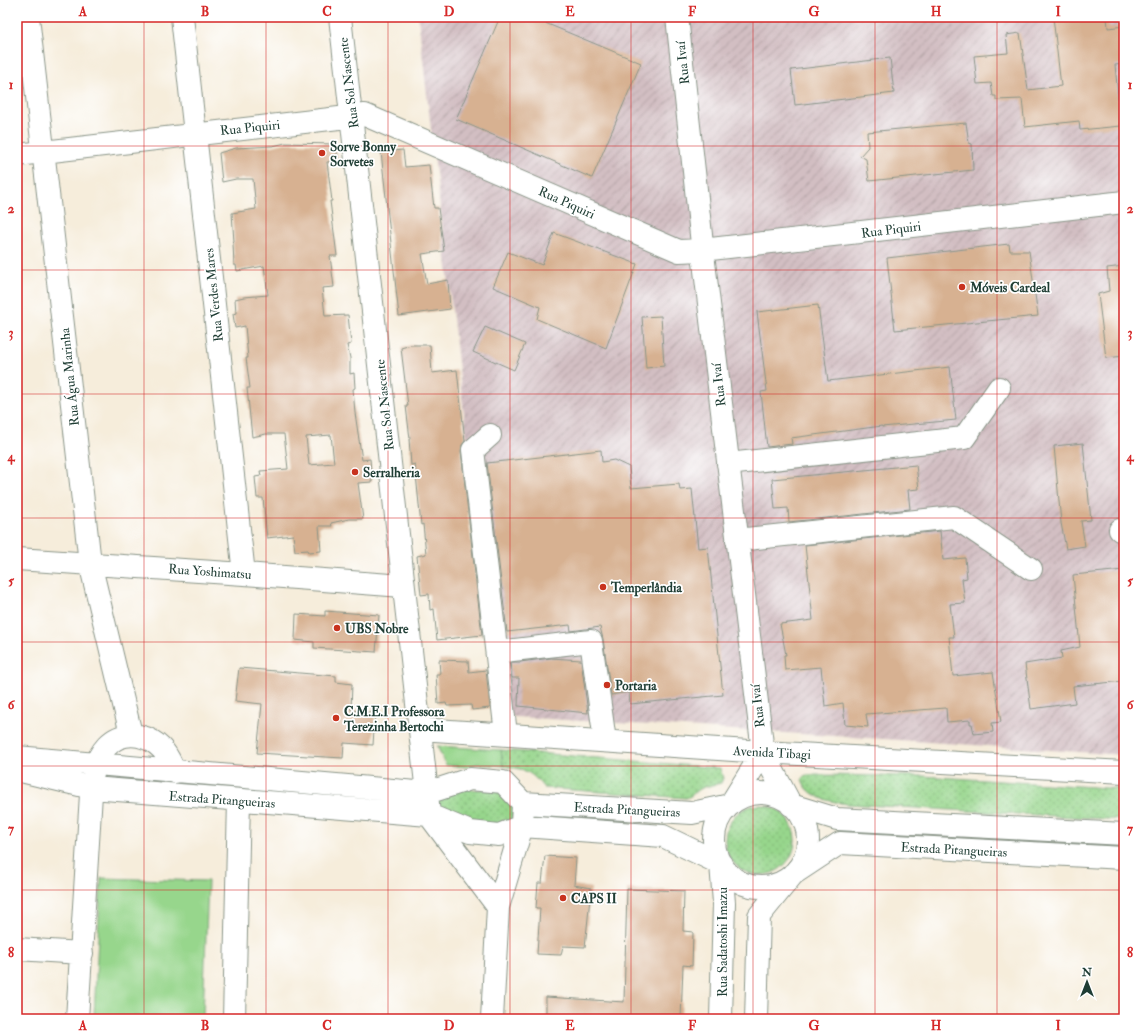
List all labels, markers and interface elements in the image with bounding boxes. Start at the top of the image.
text: A [78,4,88,20]
text: B [201,4,209,20]
text: C [322,4,332,20]
text: D [444,4,455,20]
text: E [565,4,575,20]
text: F [688,4,697,20]
text: G [809,4,820,20]
text: H [931,4,942,20]
text: I [1055,4,1061,20]
street label: Rua Sol Nascente [335,36,363,129]
street label: Rua Ivaí [673,39,693,85]
text: 1 [9,77,14,93]
text: 1 [1128,77,1133,93]
street label: Rua Piquiri [219,117,281,139]
place label: Sorve Bonny Sorvetes [330,139,397,170]
marker: Sorve Bonny Sorvetes [317,148,327,158]
street label: Rua Piquiri [536,183,598,223]
text: 2 [8,201,15,217]
text: 2 [1127,201,1134,217]
street label: Rua Piquiri [860,218,922,242]
street label: Rua Verdes Mares [201,247,227,342]
place label: Móveis Cardeal [969,280,1051,296]
marker: Móveis Cardeal [957,282,967,292]
text: 3 [9,325,14,341]
text: 3 [1128,325,1133,341]
street label: Rua Água Marinha [56,326,83,427]
street label: Rua Sol Nascente [372,358,398,451]
street label: Rua Ivaí [708,361,730,407]
text: 4 [6,449,15,465]
text: 4 [1125,449,1134,465]
place label: Serralheria [363,465,421,481]
marker: Serralheria [350,467,360,477]
street label: Rua Yoshimatsu [168,561,252,583]
text: 5 [8,573,14,589]
text: 5 [1127,573,1133,589]
place label: Temperlândia [610,580,682,597]
marker: Temperlândia [598,582,608,592]
place label: UBS Nobre [345,621,409,637]
marker: UBS Nobre [332,623,342,633]
place label: Portaria [615,678,657,694]
marker: Portaria [602,680,612,690]
street label: Rua Ivaí [747,682,769,728]
text: 6 [8,697,16,713]
text: 6 [1127,697,1135,713]
place label: C.M.E.I Professora Terezinha Bertochi [343,704,445,735]
marker: C.M.E.I Professora Terezinha Bertochi [331,713,341,723]
street label: Avenida Tibagi [732,743,812,763]
street label: Estrada Pitangueiras [168,788,276,812]
street label: Estrada Pitangueiras [573,799,681,821]
text: 7 [8,821,15,837]
text: 7 [1127,821,1134,837]
street label: Estrada Pitangueiras [900,839,1008,861]
street label: Rua Sadatoshi Imazu [715,887,731,997]
place label: CAPS II [571,891,618,907]
marker: CAPS II [558,893,568,903]
text: 8 [8,945,14,961]
text: 8 [1127,945,1133,961]
north arrow [1067,962,1107,1002]
text: N [1081,966,1093,979]
text: A [78,1018,88,1034]
text: B [201,1018,209,1034]
text: C [322,1018,332,1034]
text: D [444,1018,455,1034]
text: E [565,1018,575,1034]
text: F [688,1018,697,1034]
text: G [809,1018,820,1034]
text: H [931,1018,942,1034]
text: I [1055,1018,1061,1034]

